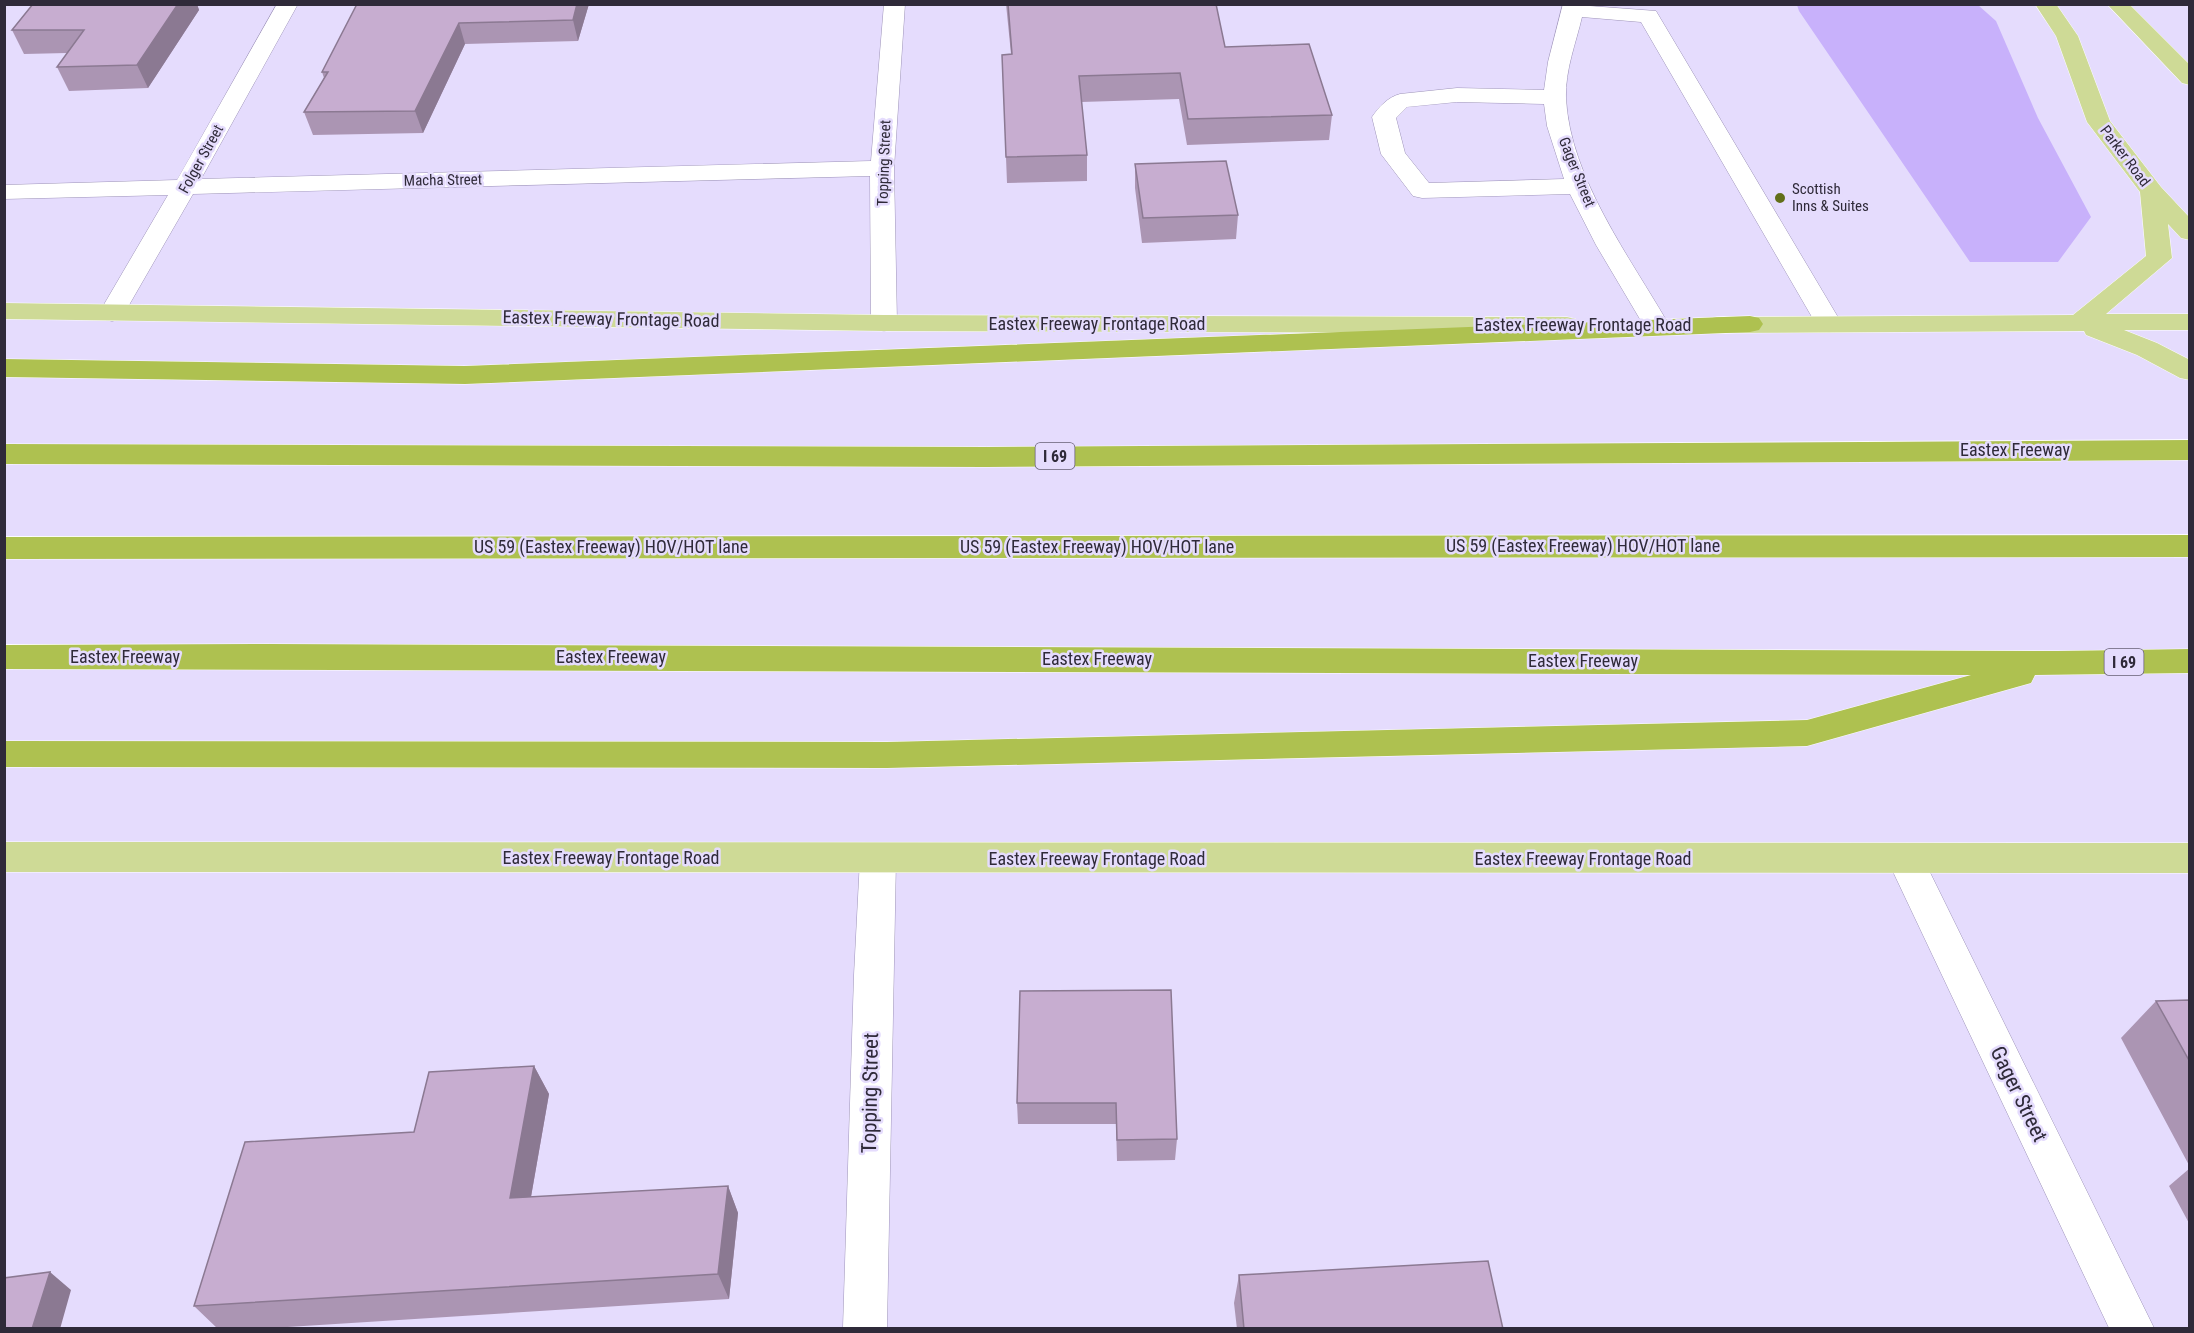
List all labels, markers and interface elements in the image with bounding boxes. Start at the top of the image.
street label: Topping Street [874,120,894,206]
street label: Folger Street [175,122,227,196]
street label: Parker Road [2096,122,2154,190]
street label: Gager Street [1555,134,1599,210]
street label: Macha Street [404,170,482,190]
place label: Scottish Inns & Suites [1792,180,1869,215]
marker: Scottish Inns & Suites [1773,191,1787,205]
street label: Eastex Freeway Frontage Road [502,306,720,331]
street label: Eastex Freeway Frontage Road [988,313,1206,334]
street label: Eastex Freeway Frontage Road [1474,314,1692,335]
street label: Eastex Freeway [1960,439,2070,460]
road number: I 69 [1036,443,1074,469]
street label: US 59 (Eastex Freeway) HOV/HOT lane [1446,535,1720,557]
street label: US 59 (Eastex Freeway) HOV/HOT lane [474,536,748,558]
street label: US 59 (Eastex Freeway) HOV/HOT lane [960,536,1234,558]
street label: Eastex Freeway [70,646,180,667]
street label: Eastex Freeway [556,646,666,667]
street label: Eastex Freeway [1042,648,1152,669]
road number: I 69 [2104,649,2144,675]
street label: Eastex Freeway [1528,650,1638,671]
street label: Eastex Freeway Frontage Road [502,847,720,868]
street label: Eastex Freeway Frontage Road [988,848,1206,869]
street label: Eastex Freeway Frontage Road [1474,848,1692,869]
street label: Topping Street [857,1033,883,1153]
street label: Gager Street [1986,1042,2052,1146]

